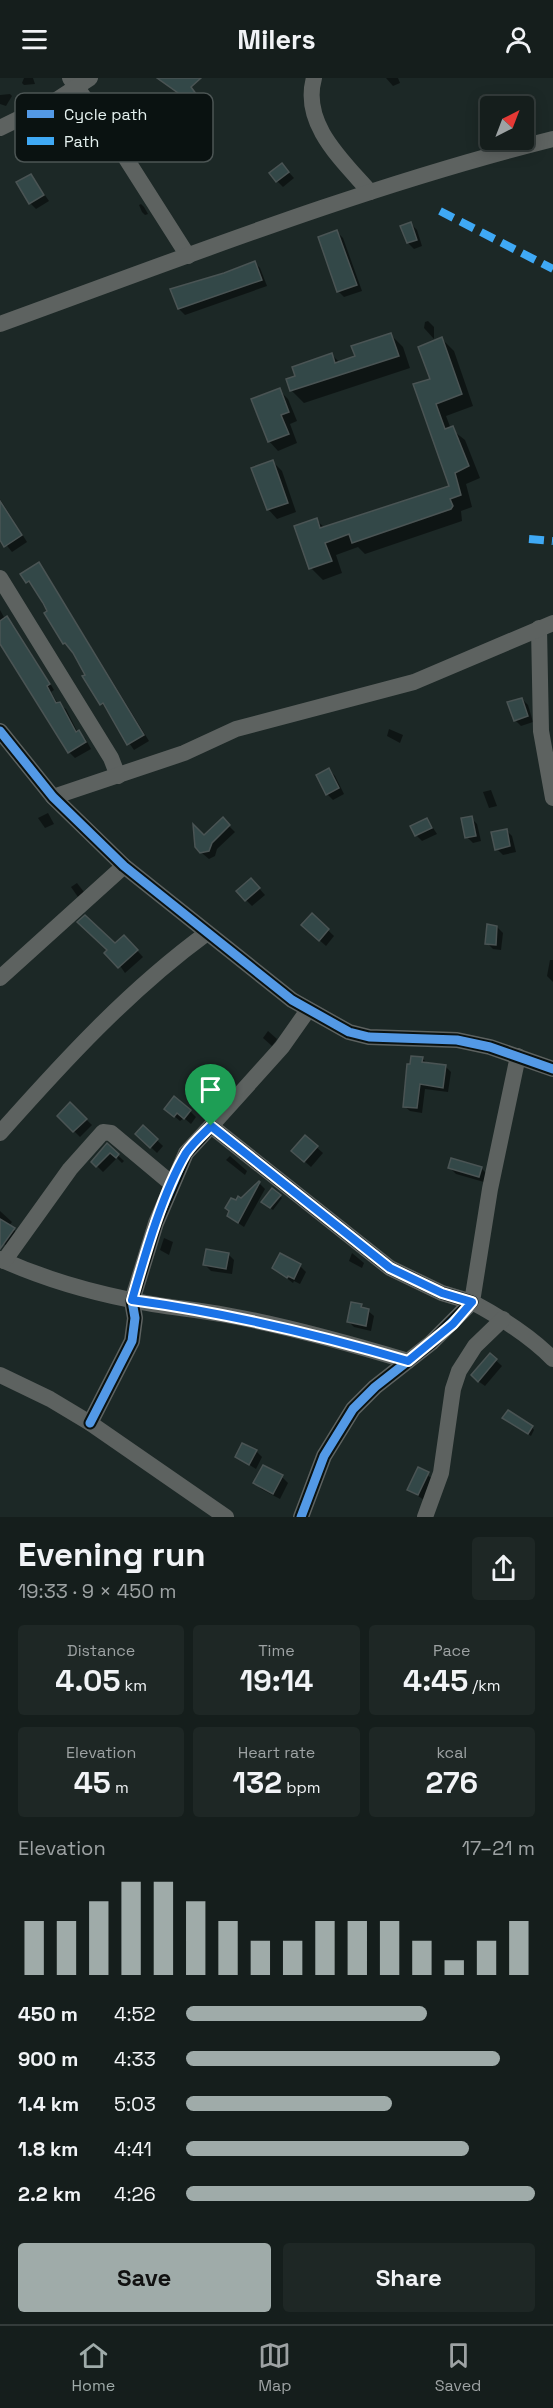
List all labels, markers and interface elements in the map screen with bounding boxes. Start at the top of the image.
text: Milers [237,22,316,57]
icon: menu [18,23,51,56]
icon: person [502,23,535,56]
legend [15,93,213,162]
north arrow [480,96,534,150]
map controls [480,96,534,150]
text: Cycle path [64,104,147,125]
text: Path [64,131,99,152]
pin [185,1064,236,1126]
icon: arrive [194,1073,227,1106]
text: Evening run [18,1534,206,1576]
button: share [472,1537,535,1600]
text: 19:33 · 9 × 450 m [18,1578,176,1604]
text: Distance [67,1640,135,1661]
text: Time [258,1640,295,1661]
text: Pace [433,1640,471,1661]
text: 4.05 [55,1661,120,1700]
text: 19:14 [240,1661,313,1700]
text: 4:45 [403,1661,468,1700]
text: km [120,1675,147,1696]
text: /km [468,1675,501,1696]
text: Elevation [66,1742,136,1763]
text: Heart rate [238,1742,315,1763]
text: kcal [436,1742,467,1763]
text: 45 [74,1763,111,1802]
text: 132 [232,1763,282,1802]
text: 276 [426,1763,478,1802]
text: m [111,1777,129,1798]
text: bpm [282,1777,321,1798]
text: Elevation [18,1835,106,1861]
text: 17–21 m [462,1835,535,1861]
text: 450 m [18,2001,78,2027]
text: 4:52 [114,2001,155,2027]
text: 900 m [18,2046,78,2072]
text: 4:33 [114,2046,156,2072]
text: 1.4 km [18,2091,79,2117]
text: 5:03 [114,2091,156,2117]
text: 1.8 km [18,2136,78,2162]
text: 4:41 [114,2136,152,2162]
text: 2.2 km [18,2181,81,2207]
text: 4:26 [114,2181,156,2207]
button: Save [18,2243,271,2312]
button: Share [283,2243,535,2312]
tab: Home [72,2339,115,2396]
tab: Map [258,2339,292,2396]
tab: Saved [435,2339,481,2396]

